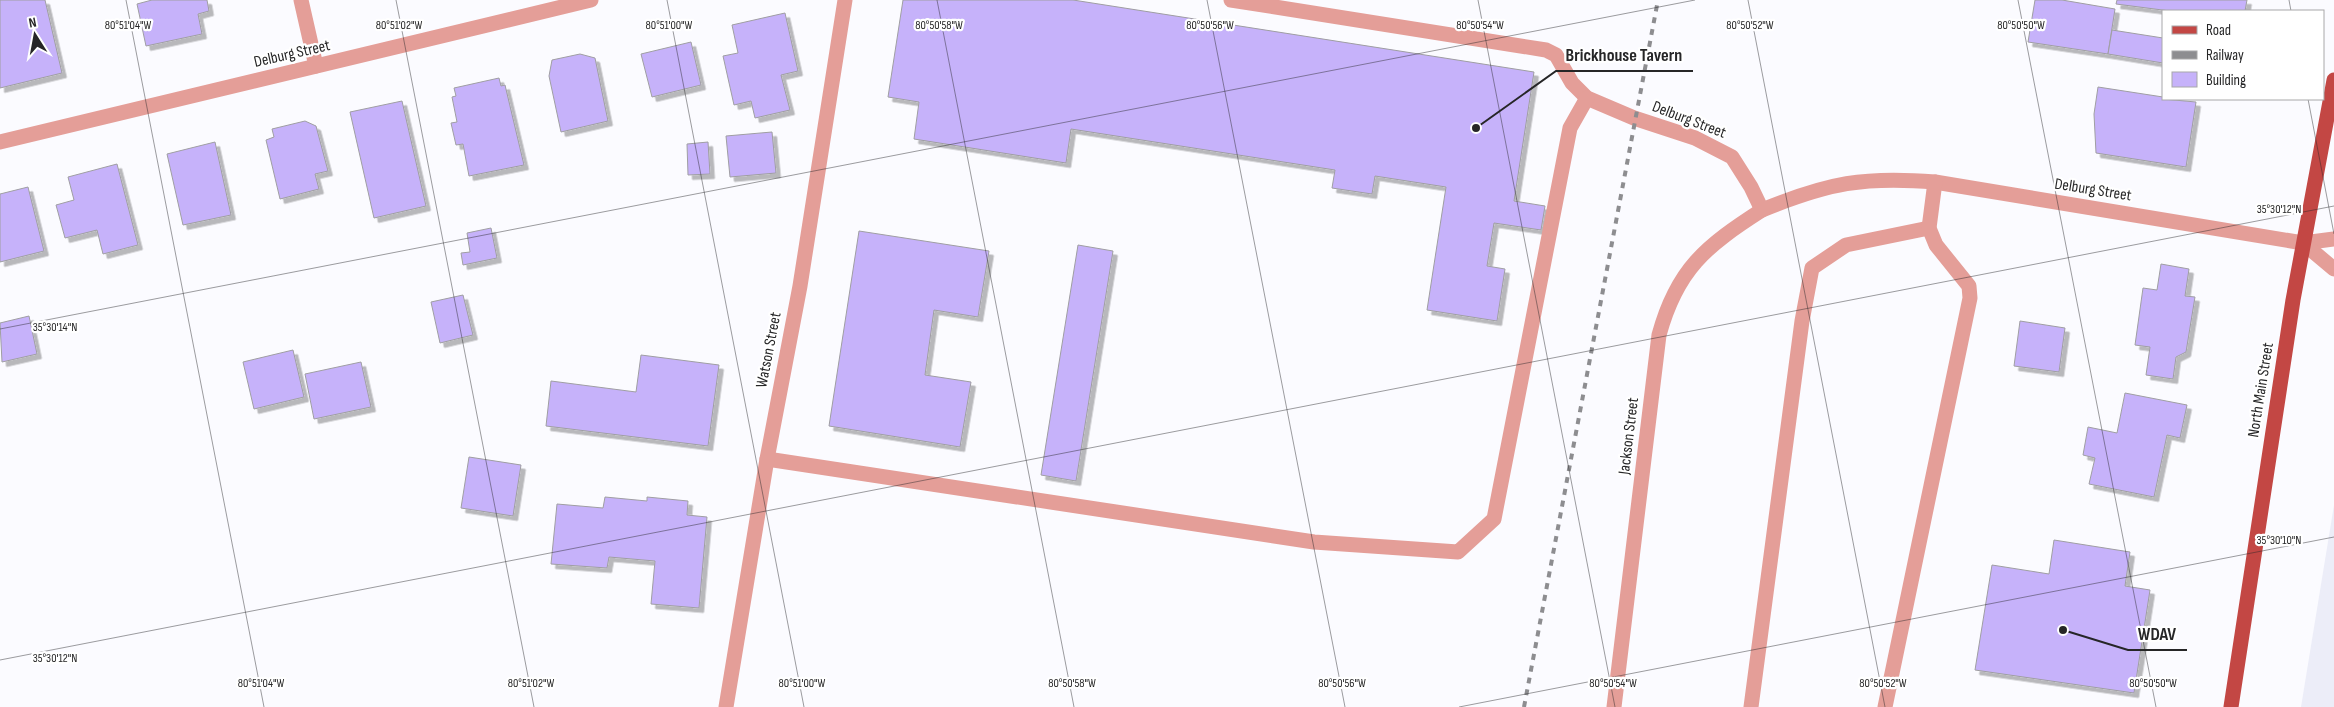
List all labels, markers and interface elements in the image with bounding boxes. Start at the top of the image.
north arrow [10,10,60,60]
legend [2162,10,2324,100]
text: N [27,14,38,32]
text: 80°51'04"W [105,18,151,33]
text: 80°51'02"W [376,18,422,33]
text: 80°51'00"W [646,18,693,33]
text: 80°50'58"W [915,18,963,33]
text: 80°50'56"W [1186,18,1234,33]
text: 80°50'54"W [1456,18,1504,33]
text: 80°50'52"W [1726,18,1774,33]
text: 80°50'50"W [1997,18,2045,33]
text: Road [2206,21,2231,40]
street label: Delburg Street [252,36,332,72]
callout: Brickhouse Tavern [1556,38,1693,71]
text: Brickhouse Tavern [1566,45,1682,66]
text: Railway [2206,46,2244,65]
text: Building [2206,71,2246,90]
street label: Delburg Street [1649,97,1729,143]
street label: Delburg Street [2053,175,2133,205]
text: 35°30'12"N [2257,202,2301,217]
street label: Watson Street [752,311,786,389]
text: 35°30'14"N [33,320,77,335]
street label: North Main Street [2244,341,2278,439]
street label: Jackson Street [1615,396,1643,476]
text: 35°30'10"N [2257,533,2301,548]
callout: WDAV [2128,617,2187,650]
text: WDAV [2138,624,2176,645]
text: 35°30'12"N [33,651,77,666]
text: 80°51'04"W [238,676,284,691]
text: 80°51'02"W [508,676,554,691]
text: 80°51'00"W [779,676,826,691]
text: 80°50'58"W [1048,676,1096,691]
text: 80°50'56"W [1318,676,1366,691]
text: 80°50'54"W [1589,676,1637,691]
text: 80°50'52"W [1859,676,1907,691]
text: 80°50'50"W [2129,676,2177,691]

